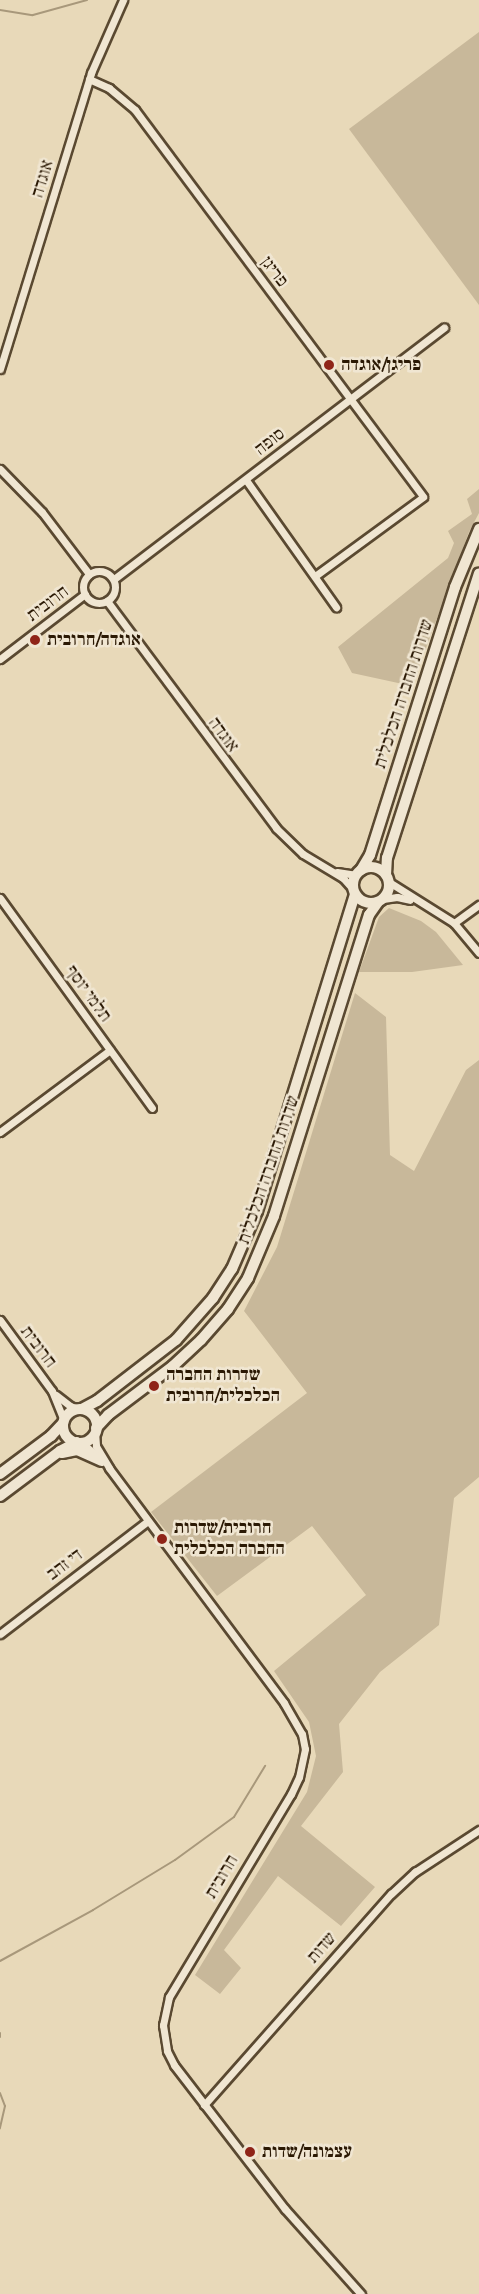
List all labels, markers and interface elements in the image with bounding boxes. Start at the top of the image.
street label: אוגדה [27,158,59,200]
street label: פריגן [256,252,292,292]
place label: פריגן/אוגדה [341,354,421,376]
marker: פריגן/אוגדה [322,358,336,372]
street label: סופה [250,423,290,461]
street label: חרובית [23,581,73,627]
street label: שדרות החברה הכלכלית [370,617,438,771]
place label: אוגדה/חרובית [47,629,141,651]
marker: אוגדה/חרובית [28,633,42,647]
street label: אוגדה [203,713,243,757]
street label: תלמי יוסף [60,962,116,1026]
street label: שדרות החברה הכלכלית [233,1093,305,1247]
street label: חרובית [15,1322,61,1372]
place label: שדרות החברה הכלכלית/חרובית [166,1365,280,1408]
marker: שדרות החברה הכלכלית/חרובית [147,1379,161,1393]
place label: חרובית/שדרות החברה הכלכלית [174,1518,285,1561]
marker: חרובית/שדרות החברה הכלכלית [155,1532,169,1546]
street label: די זהב [43,1544,87,1586]
street label: חרובית [201,1851,243,1903]
street label: שדות [303,1928,341,1968]
place label: עצמונה/שדות [262,2141,352,2163]
marker: עצמונה/שדות [243,2145,257,2159]

